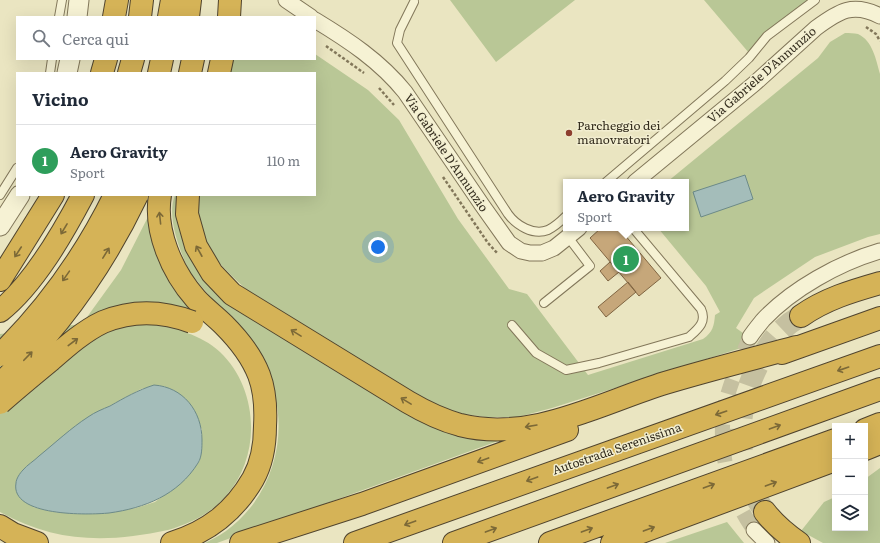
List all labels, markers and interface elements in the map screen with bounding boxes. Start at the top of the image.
search box [16,16,316,60]
street label: Via Gabriele D'Annunzio [703,22,820,127]
icon: search [30,27,52,49]
text: Cerca qui [62,27,129,50]
text: Vicino [32,86,89,111]
street label: Via Gabriele D'Annunzio [400,90,493,215]
place label: Parcheggio dei manovratori [577,116,660,148]
marker: Parcheggio dei manovratori [564,128,574,138]
text: Aero Gravity [70,140,168,163]
text: 1 [42,151,48,170]
text: 110 m [267,151,300,170]
text: Sport [70,163,105,182]
popup [563,179,689,231]
text: Aero Gravity [577,184,675,207]
text: Sport [577,207,612,226]
one-way arrow [156,212,164,225]
one-way arrow [59,223,67,235]
your location [368,237,388,257]
pin: 1 [613,244,639,274]
one-way arrow [194,245,202,257]
one-way arrow [14,246,22,257]
one-way arrow [102,248,110,259]
one-way arrow [62,271,70,282]
one-way arrow [291,329,302,337]
one-way arrow [67,338,78,346]
one-way arrow [23,351,32,361]
one-way arrow [838,366,850,374]
one-way arrow [400,397,412,405]
one-way arrow [715,409,727,417]
street label: Autostrada Serenissima [550,417,684,479]
one-way arrow [525,422,538,430]
one-way arrow [768,423,780,431]
map controls [832,423,868,531]
button: + [832,423,868,459]
one-way arrow [477,457,489,465]
button: − [832,459,868,495]
one-way arrow [526,476,538,484]
one-way arrow [764,480,777,487]
one-way arrow [606,481,618,489]
one-way arrow [702,481,714,489]
button: layers [832,495,868,531]
one-way arrow [404,520,416,528]
one-way arrow [484,525,496,533]
one-way arrow [580,525,592,533]
one-way arrow [642,525,654,533]

